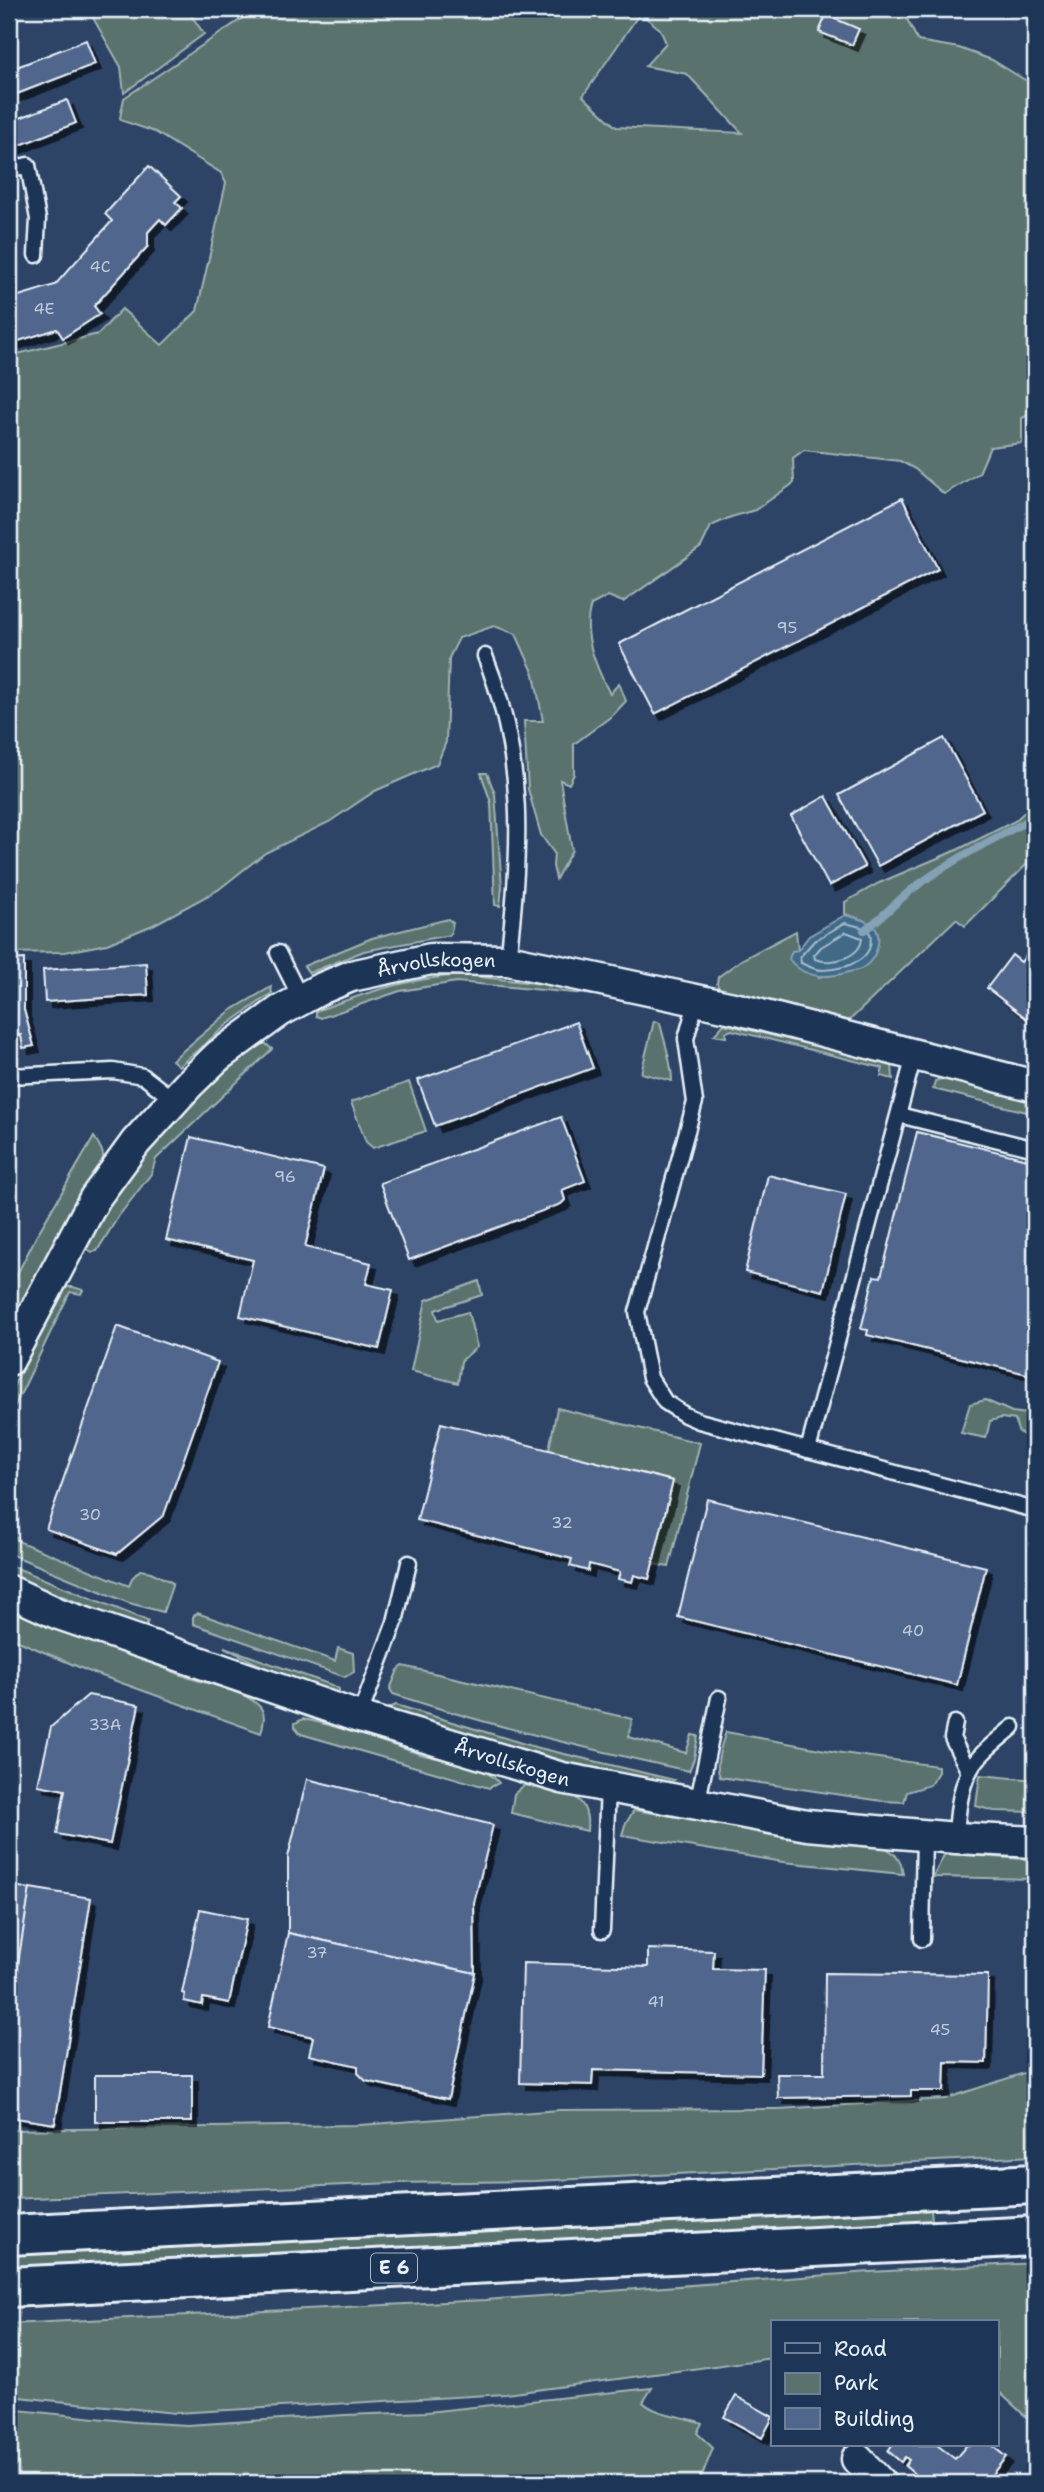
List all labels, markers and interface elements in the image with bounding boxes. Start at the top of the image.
house number: 4C [89,256,111,277]
house number: 4E [33,298,55,319]
house number: 95 [777,617,797,638]
street label: Årvollskogen [374,947,496,983]
house number: 96 [274,1166,296,1187]
house number: 30 [79,1504,101,1525]
house number: 32 [551,1512,573,1533]
house number: 40 [902,1620,924,1641]
house number: 33A [89,1714,121,1735]
street label: Årvollskogen [451,1733,572,1792]
house number: 37 [306,1942,328,1963]
house number: 41 [647,1991,665,2012]
house number: 45 [930,2019,950,2040]
road number: E 6 [371,2254,417,2282]
legend [771,2320,998,2446]
text: Road [834,2335,887,2363]
text: Park [834,2369,879,2397]
text: Building [834,2405,914,2433]

